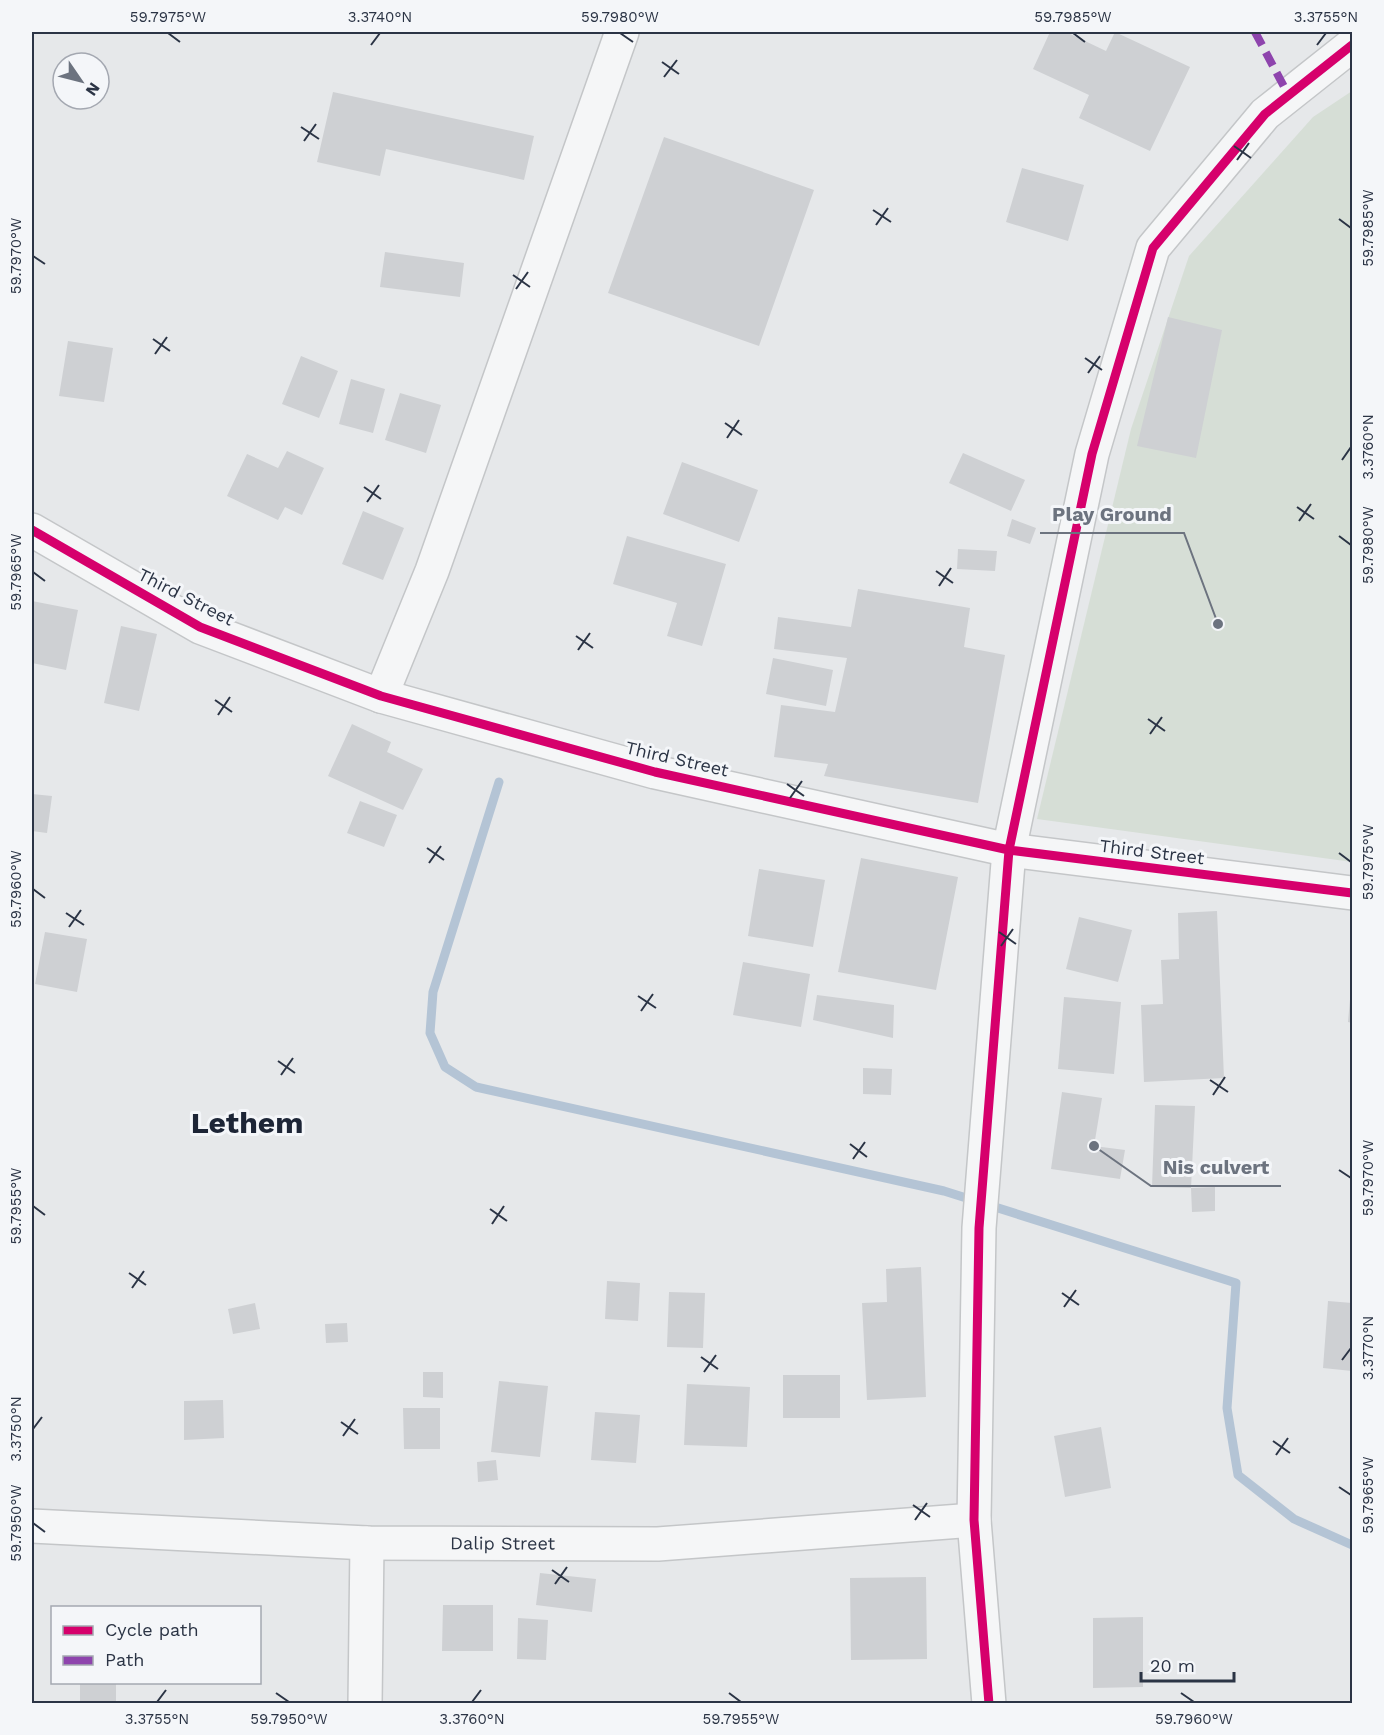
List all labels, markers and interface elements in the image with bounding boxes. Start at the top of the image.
text: 59.7975°W [130,8,206,26]
text: 3.3740°N [348,8,412,26]
text: 59.7980°W [581,8,659,26]
text: 59.7985°W [1034,8,1112,26]
text: 3.3755°N [1294,8,1358,26]
north arrow [51,51,111,111]
text: N [82,79,104,100]
text: 59.7985°W [1359,189,1377,267]
text: 59.7970°W [7,218,25,294]
text: 3.3760°N [1359,414,1377,480]
callout: Play Ground [1040,495,1184,533]
text: Play Ground [1052,502,1172,526]
text: 59.7980°W [1359,506,1377,584]
text: 59.7965°W [7,533,25,611]
street label: Third Street [135,563,238,630]
street label: Third Street [624,736,731,781]
text: 59.7975°W [1359,824,1377,900]
street label: Third Street [1099,835,1206,868]
text: 59.7960°W [7,850,25,928]
district label: Lethem [191,1105,303,1140]
text: 59.7970°W [1359,1140,1377,1216]
callout: Nis culvert [1151,1148,1281,1186]
text: Nis culvert [1163,1155,1270,1179]
text: 59.7955°W [7,1168,25,1244]
text: 3.3770°N [1359,1316,1377,1380]
text: 3.3750°N [7,1396,25,1462]
text: 59.7965°W [1359,1456,1377,1534]
text: 59.7950°W [7,1484,25,1562]
street label: Dalip Street [450,1532,556,1554]
legend [51,1606,261,1684]
text: Cycle path [105,1619,199,1640]
scale bar [1141,1645,1234,1683]
text: Path [105,1649,145,1670]
text: 20 m [1150,1655,1195,1676]
text: 3.3755°N [125,1710,189,1728]
text: 59.7950°W [250,1710,328,1728]
text: 3.3760°N [439,1710,505,1728]
text: 59.7955°W [703,1710,779,1728]
text: 59.7960°W [1155,1710,1233,1728]

